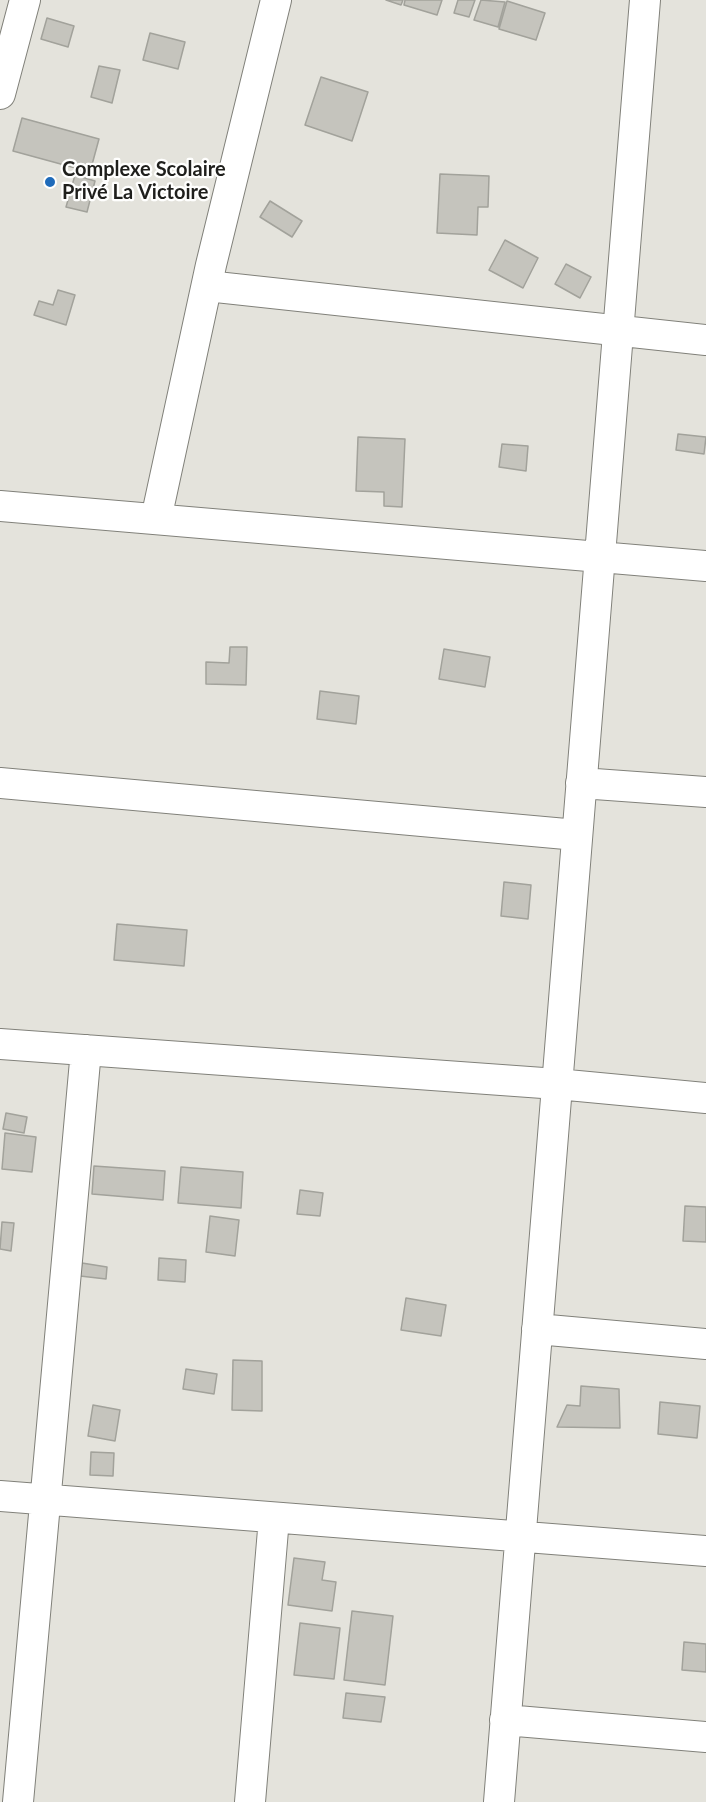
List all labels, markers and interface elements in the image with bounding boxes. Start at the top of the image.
place label: Complexe Scolaire Privé La Victoire [62,158,226,205]
marker: Complexe Scolaire Privé La Victoire [43,175,57,189]

